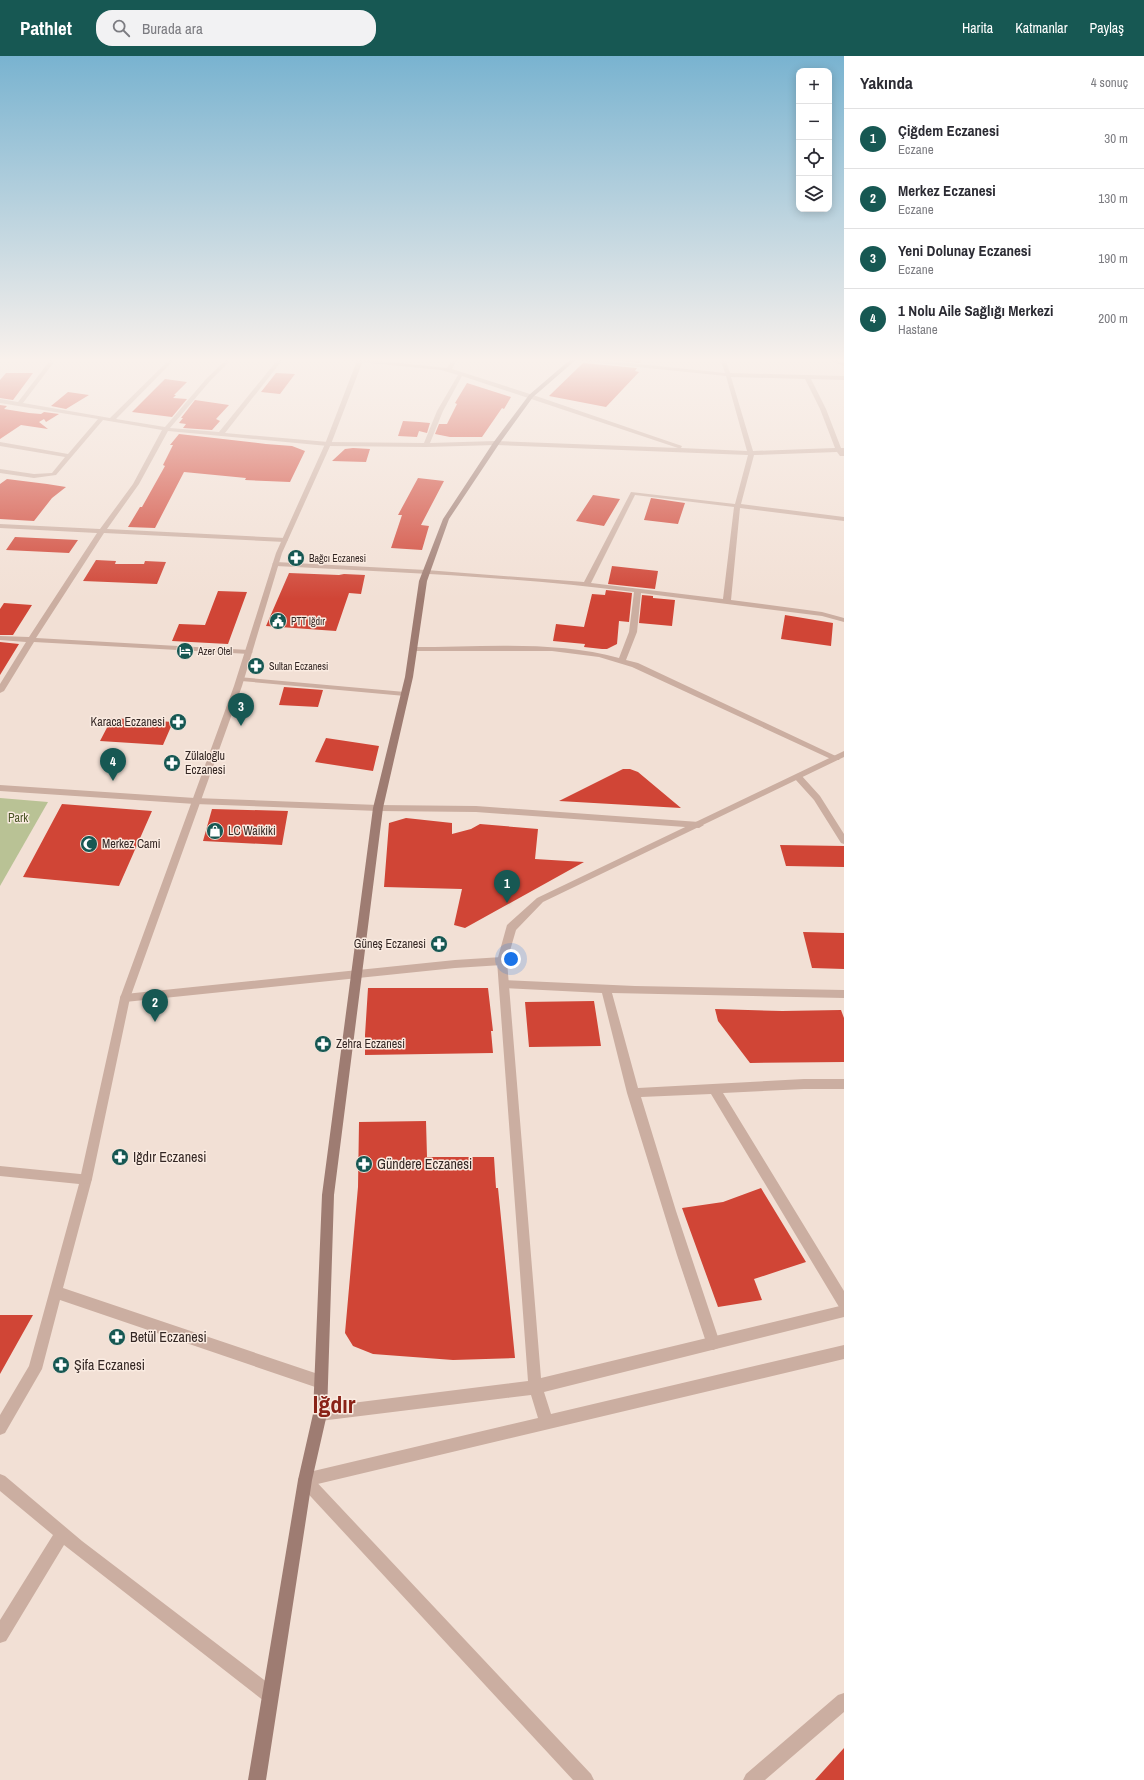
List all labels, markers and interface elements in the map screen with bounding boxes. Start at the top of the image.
search box [96,10,376,46]
text: Pathlet [20,15,72,41]
icon: search [110,17,132,39]
text: Burada ara [142,18,203,39]
text: Harita [962,19,993,37]
text: Katmanlar [1015,19,1068,37]
text: Paylaş [1090,19,1124,37]
map controls [796,68,832,212]
button: + [796,68,832,104]
text: Yakında [860,71,913,94]
text: 4 sonuç [1091,74,1128,91]
button: − [796,104,832,140]
text: Çiğdem Eczanesi [898,120,999,141]
text: 1 [870,130,876,147]
text: 30 m [1104,130,1128,147]
button: locate [796,140,832,176]
text: Eczane [898,141,934,158]
button: layers [796,176,832,212]
text: Merkez Eczanesi [898,180,996,201]
text: 2 [870,190,876,207]
text: 130 m [1098,190,1128,207]
text: Eczane [898,201,934,218]
text: Yeni Dolunay Eczanesi [898,240,1031,261]
text: 3 [870,250,876,267]
text: 190 m [1098,250,1128,267]
text: Eczane [898,261,934,278]
text: 1 Nolu Aile Sağlığı Merkezi [898,300,1053,321]
text: 4 [870,310,876,327]
text: 200 m [1098,310,1128,327]
text: Hastane [898,321,938,338]
pharmacy icon: Bağcı Eczanesi [286,548,306,568]
place label: Bağcı Eczanesi [309,552,366,565]
public building icon: PTT Iğdır [268,611,288,631]
place label: PTT Iğdır [291,615,325,628]
hotel icon: Azer Otel [175,641,195,661]
place label: Azer Otel [197,645,232,658]
pharmacy icon: Sultan Eczanesi [246,656,266,676]
place label: Sultan Eczanesi [269,660,328,673]
pin: 3 [228,693,254,726]
pharmacy icon: Karaca Eczanesi [168,712,188,732]
place label: Karaca Eczanesi [91,714,165,730]
pin: 4 [100,748,126,781]
place label: Zülaloğlu Eczanesi [185,748,225,778]
pharmacy icon: Zülaloğlu Eczanesi [162,753,182,773]
park label: Park [8,810,28,826]
shop icon: LC Waikiki [205,821,225,841]
place label: LC Waikiki [228,823,276,839]
mosque icon: Merkez Cami [79,834,99,854]
place label: Merkez Cami [102,836,161,852]
pin: 1 [494,870,520,903]
pharmacy icon: Güneş Eczanesi [429,934,449,954]
place label: Güneş Eczanesi [354,936,426,952]
your location [501,949,521,969]
pin: 2 [142,989,168,1022]
pharmacy icon: Zehra Eczanesi [313,1034,333,1054]
place label: Zehra Eczanesi [336,1036,405,1052]
pharmacy icon: Iğdır Eczanesi [110,1147,130,1167]
place label: Iğdır Eczanesi [133,1148,206,1166]
pharmacy icon: Gündere Eczanesi [354,1154,374,1174]
place label: Gündere Eczanesi [377,1155,472,1173]
pharmacy icon: Betül Eczanesi [107,1327,127,1347]
place label: Betül Eczanesi [130,1328,207,1346]
pharmacy icon: Şifa Eczanesi [51,1355,71,1375]
place label: Şifa Eczanesi [74,1356,145,1374]
district label: Iğdır [313,1388,356,1420]

